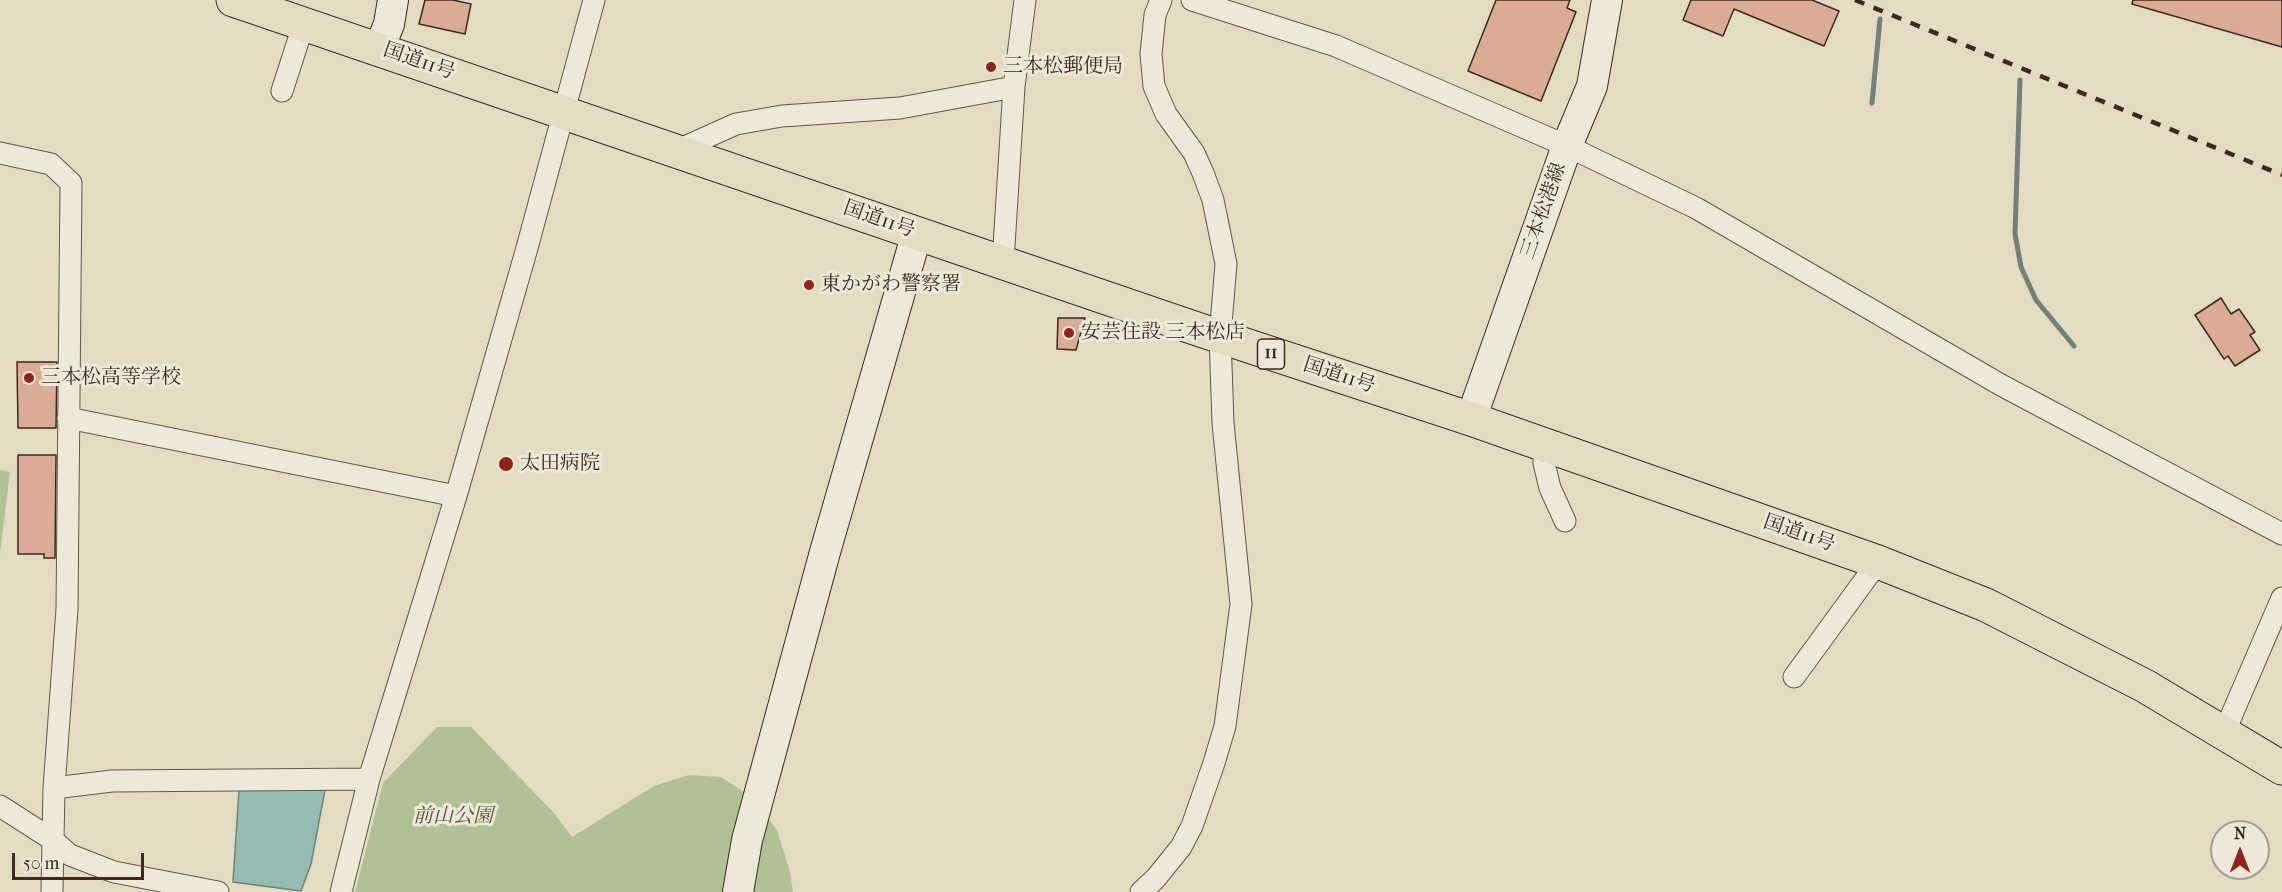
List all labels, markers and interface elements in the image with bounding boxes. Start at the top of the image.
street label: 国道11号 [380,39,458,85]
place label: 三本松郵便局 [1003,55,1123,79]
marker: 三本松郵便局 [984,60,998,74]
street label: 三本松港線 [1516,160,1572,262]
street label: 国道11号 [840,197,918,243]
place label: 東かがわ警察署 [821,273,961,297]
marker: 東かがわ警察署 [802,278,816,292]
place label: 安芸住設 三本松店 [1081,321,1245,345]
marker: 安芸住設 三本松店 [1062,326,1076,340]
road number: 11 [1258,339,1284,369]
street label: 国道11号 [1300,353,1378,399]
place label: 三本松高等学校 [41,366,181,390]
marker: 三本松高等学校 [22,371,36,385]
place label: 太田病院 [520,452,600,476]
marker: 太田病院 [497,455,515,473]
street label: 国道11号 [1760,511,1838,557]
park label: 前山公園 [413,805,493,829]
north arrow [2210,820,2270,880]
text: N [2234,824,2246,843]
scale bar [15,841,147,879]
text: 50 m [23,853,59,874]

